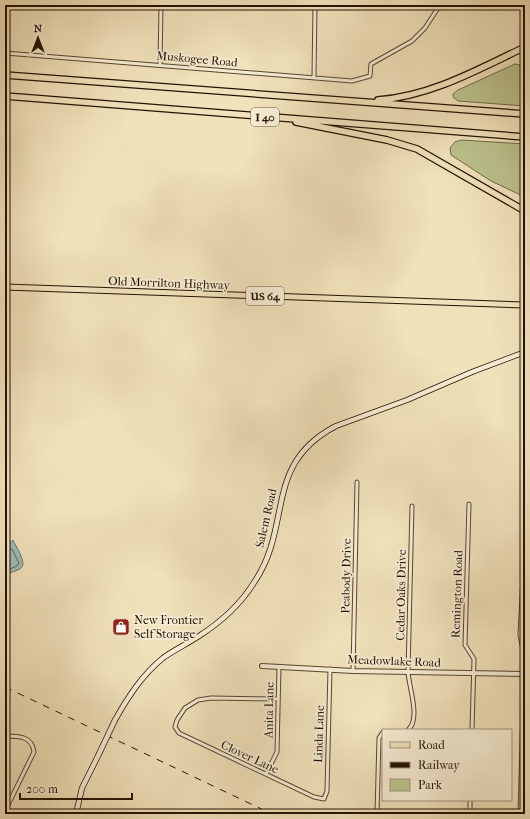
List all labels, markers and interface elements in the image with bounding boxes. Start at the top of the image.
north arrow [18,18,58,58]
text: N [34,22,43,35]
street label: Muskogee Road [156,48,239,70]
road number: I 40 [251,108,279,126]
street label: Old Morrilton Highway [108,274,231,292]
road number: US 64 [246,287,284,305]
street label: Salem Road [252,487,280,549]
street label: Peabody Drive [338,538,354,614]
street label: Cedar Oaks Drive [393,549,409,641]
street label: Remington Road [448,549,466,638]
place label: New Frontier Self Storage [134,613,204,641]
shop icon: New Frontier Self Storage [111,617,131,637]
street label: Meadowlake Road [347,652,442,670]
street label: Anita Lane [261,682,276,739]
street label: Linda Lane [311,705,327,763]
legend [382,729,512,801]
street label: Clover Lane [219,738,281,777]
text: Road [418,738,445,752]
text: Railway [418,758,460,772]
scale bar [20,775,132,801]
text: Park [418,778,443,792]
text: 200 m [26,782,58,796]

